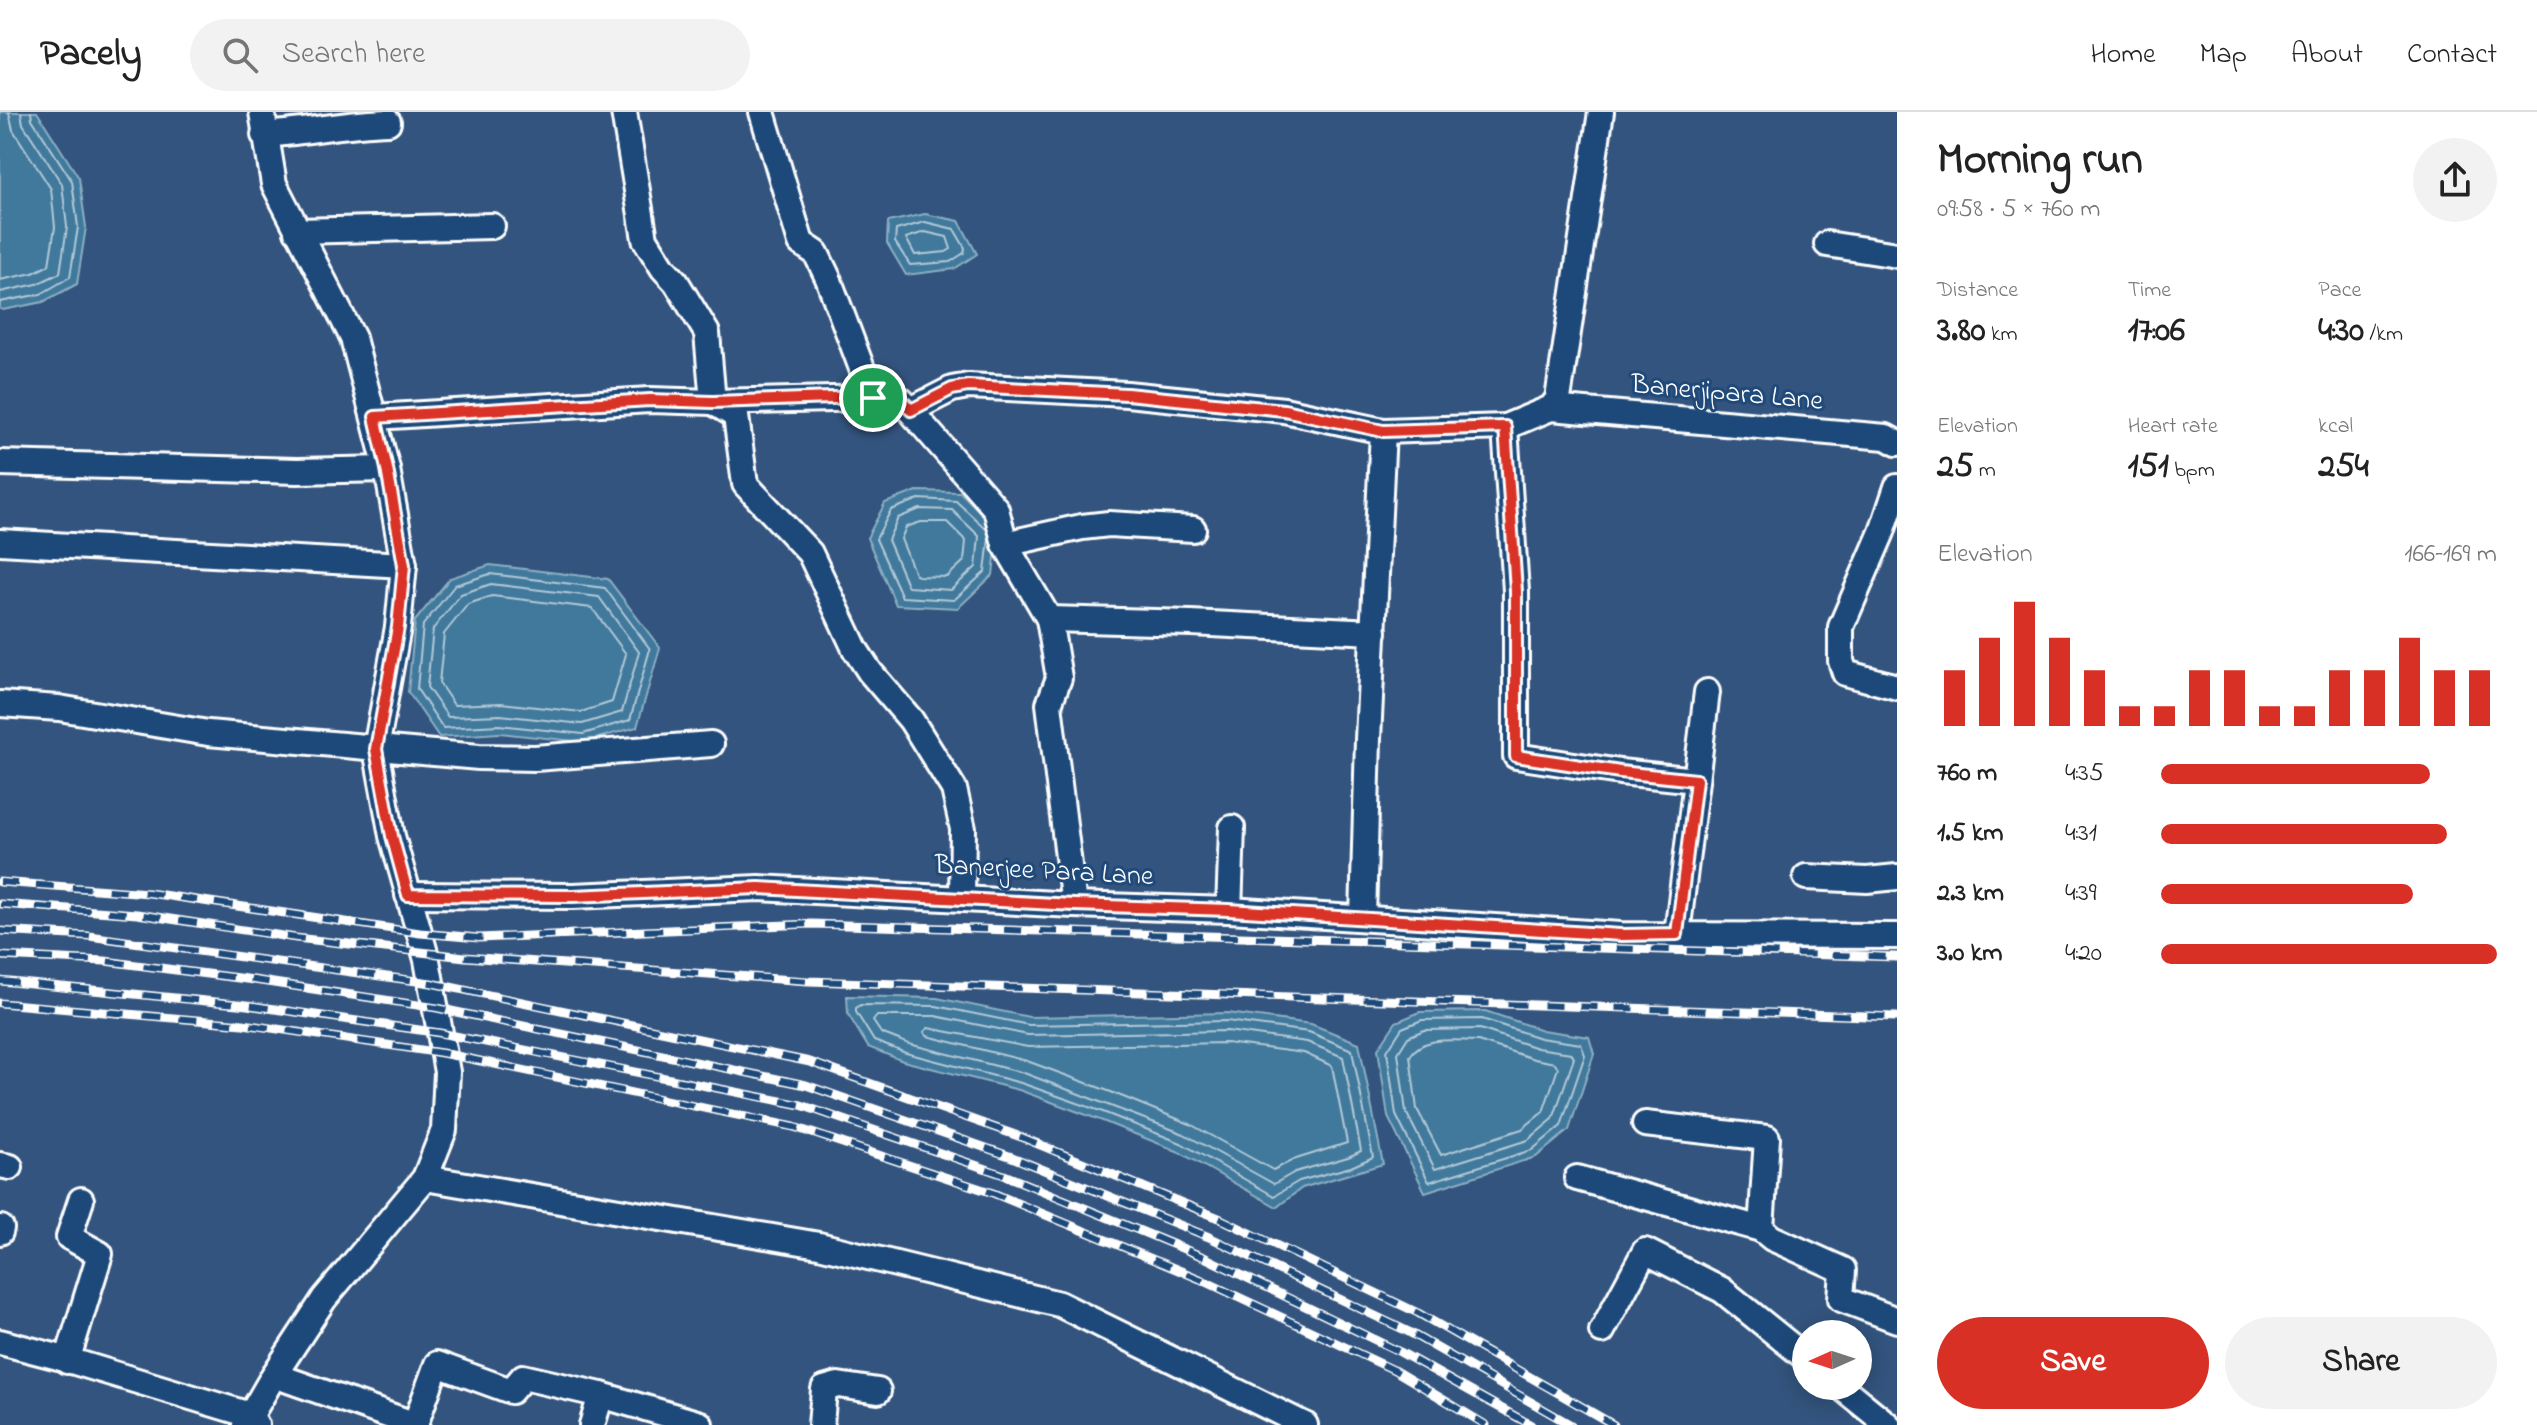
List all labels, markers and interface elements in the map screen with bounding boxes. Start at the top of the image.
search box [190,19,750,91]
text: Pacely [40,27,142,83]
icon: search [218,33,262,77]
text: Search here [282,33,425,77]
text: Home [2090,35,2156,76]
text: Map [2200,35,2247,76]
text: About [2291,35,2363,76]
text: Contact [2407,35,2497,76]
text: Morning run [1937,129,2143,193]
button: share [2413,138,2497,222]
text: 09:58 · 5 × 760 m [1937,191,2100,229]
text: Distance [1937,275,2018,307]
text: Time [2128,275,2171,307]
text: Pace [2318,275,2361,307]
text: 3.80 [1937,307,1985,357]
text: 17:06 [2128,307,2185,357]
text: 4:30 [2318,307,2364,357]
text: km [1985,319,2018,351]
text: /km [2364,319,2403,351]
pin [839,364,907,432]
street label: Banerjipara Lane [1628,365,1825,423]
icon: arrive [851,376,895,420]
text: Elevation [1937,411,2018,443]
text: Heart rate [2128,411,2218,443]
text: kcal [2318,411,2353,443]
text: 25 [1937,443,1973,493]
text: 151 [2128,443,2169,493]
text: 254 [2318,443,2369,493]
text: m [1973,455,1996,487]
text: bpm [2169,455,2215,487]
text: Elevation [1937,536,2033,574]
text: 166–169 m [2404,536,2497,574]
text: 760 m [1937,755,1997,793]
text: 4:35 [2065,755,2104,793]
text: 1.5 km [1937,815,2004,853]
text: 4:31 [2065,815,2097,853]
street label: Banerjee Para Lane [933,846,1155,898]
text: 2.3 km [1937,875,2004,913]
text: 4:39 [2065,875,2097,913]
text: 3.0 km [1937,935,2002,973]
text: 4:20 [2065,935,2102,973]
button: Save [1937,1317,2209,1409]
button: Share [2225,1317,2497,1409]
north arrow [1792,1320,1872,1400]
map controls [1792,1320,1872,1400]

